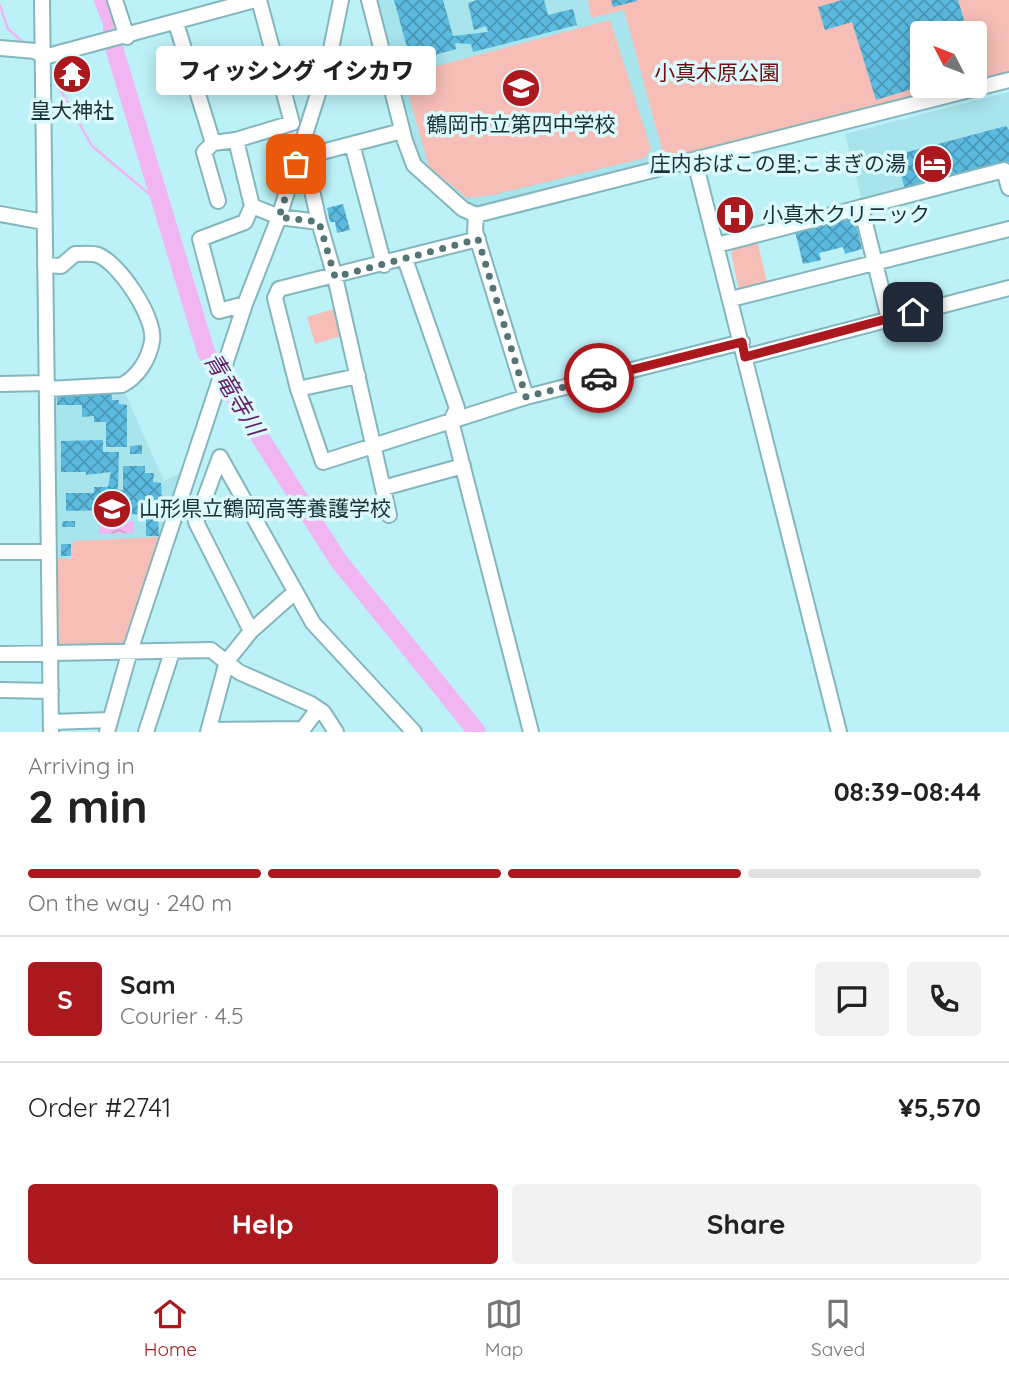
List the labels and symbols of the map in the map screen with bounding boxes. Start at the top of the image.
north arrow [910,21,987,98]
callout: フィッシング イシカワ [156,45,436,94]
temple icon: 皇大神社 [51,53,93,95]
park label: 小真木原公園 [654,59,780,85]
school or university icon: 鶴岡市立第四中学校 [500,67,542,109]
place label: 皇大神社 [30,97,114,123]
place label: 鶴岡市立第四中学校 [427,111,616,137]
pin [266,134,326,194]
hotel icon: 庄内おばこの里;こまぎの湯 [912,143,954,185]
place label: 庄内おばこの里;こまぎの湯 [650,150,906,176]
hospital icon: 小真木クリニック [714,194,756,236]
place label: 小真木クリニック [762,201,930,227]
pin [883,282,943,342]
courier [564,343,634,413]
water label: 青竜寺川 [198,347,272,443]
school or university icon: 山形県立鶴岡高等養護学校 [91,488,133,530]
place label: 山形県立鶴岡高等養護学校 [139,495,391,521]

